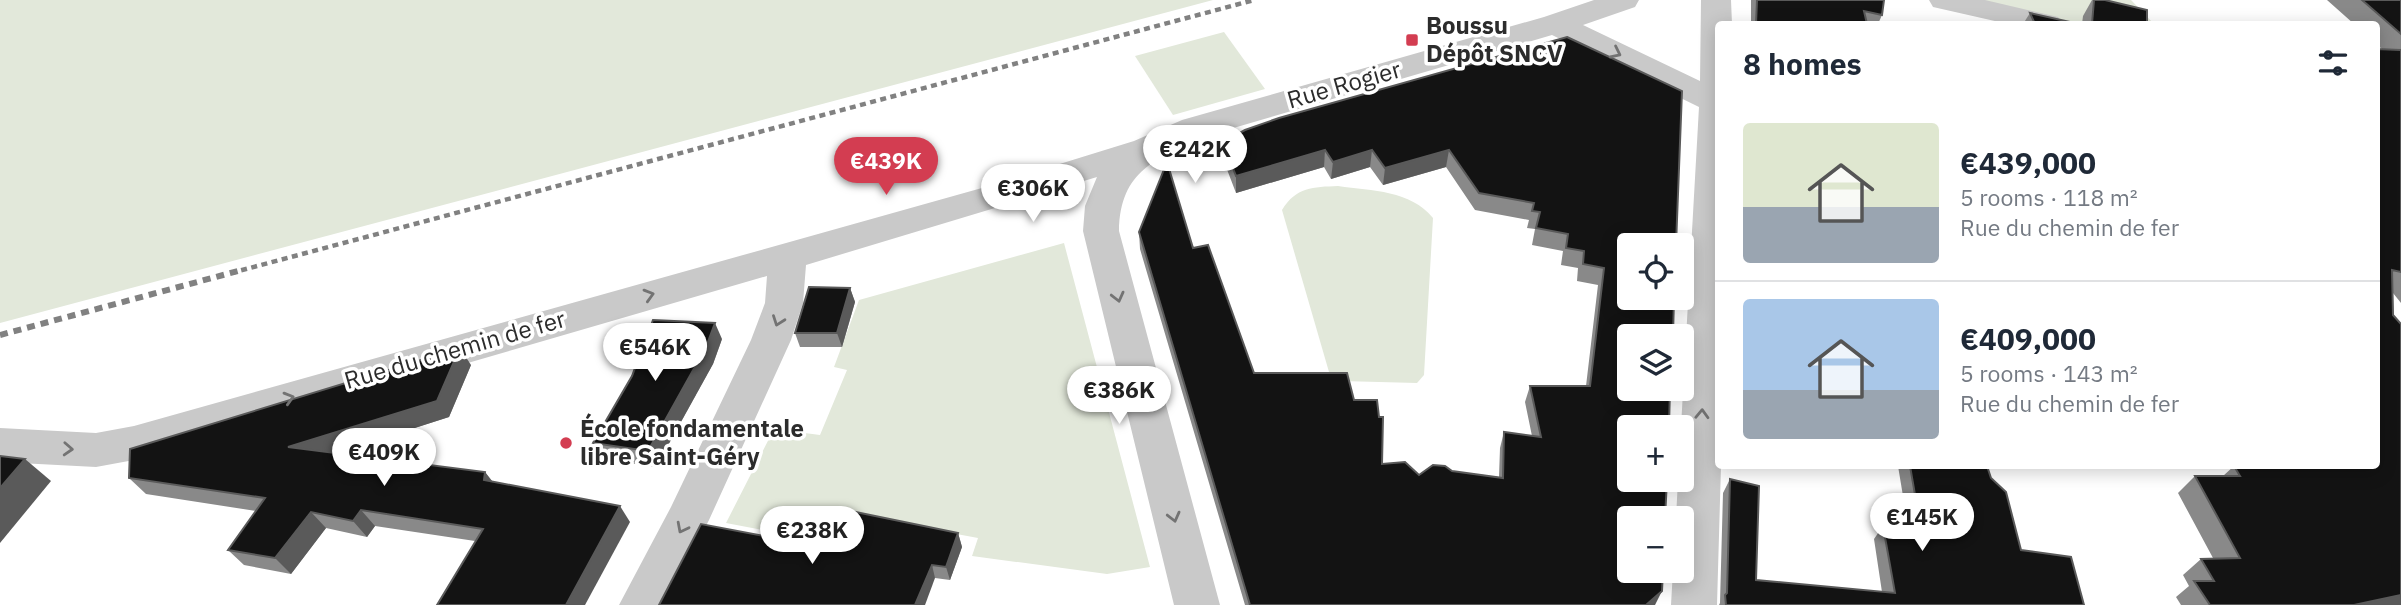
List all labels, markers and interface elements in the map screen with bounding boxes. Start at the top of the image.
place label: Boussu Dépôt SNCV [1426,9,1563,69]
marker: Boussu Dépôt SNCV [1404,32,1420,48]
text: 8 homes [1743,44,1862,83]
icon: filters [2314,44,2352,82]
one-way arrow [1609,45,1621,59]
street label: Rue Rogier [1283,52,1405,116]
pin: €242K [1146,125,1244,185]
text: €242K [1159,133,1231,163]
pin: €439K [837,138,935,197]
text: €439,000 [1960,143,2096,182]
text: €439K [850,145,922,175]
icon: home [1799,151,1883,235]
pin: €306K [984,164,1082,224]
text: €306K [997,172,1069,202]
text: 5 rooms · 118 m² [1960,182,2138,212]
text: Rue du chemin de fer [1960,212,2179,242]
map controls [1617,233,1694,583]
button: locate [1617,233,1694,310]
one-way arrow [642,288,654,303]
one-way arrow [1110,291,1124,303]
street label: Rue du chemin de fer [340,302,569,396]
one-way arrow [772,315,786,327]
text: €409,000 [1960,319,2096,358]
pin: €546K [606,324,704,383]
button: layers [1617,324,1694,401]
icon: home [1799,327,1883,411]
text: €546K [619,331,691,361]
text: 5 rooms · 143 m² [1960,358,2138,388]
pin: €386K [1070,366,1168,426]
text: €386K [1083,374,1155,404]
text: Rue du chemin de fer [1960,388,2179,418]
one-way arrow [282,392,294,406]
one-way arrow [1695,409,1710,420]
place label: École fondamentale libre Saint-Géry [580,412,804,472]
button: + [1617,415,1694,492]
pin: €409K [335,428,433,488]
marker: École fondamentale libre Saint-Géry [558,435,574,451]
text: €409K [348,436,420,466]
one-way arrow [63,441,74,456]
pin: €145K [1873,494,1971,553]
text: €145K [1886,501,1958,531]
pin: €238K [763,506,861,566]
button: − [1617,506,1694,583]
one-way arrow [1166,511,1180,523]
text: €238K [776,514,848,544]
one-way arrow [677,521,691,533]

